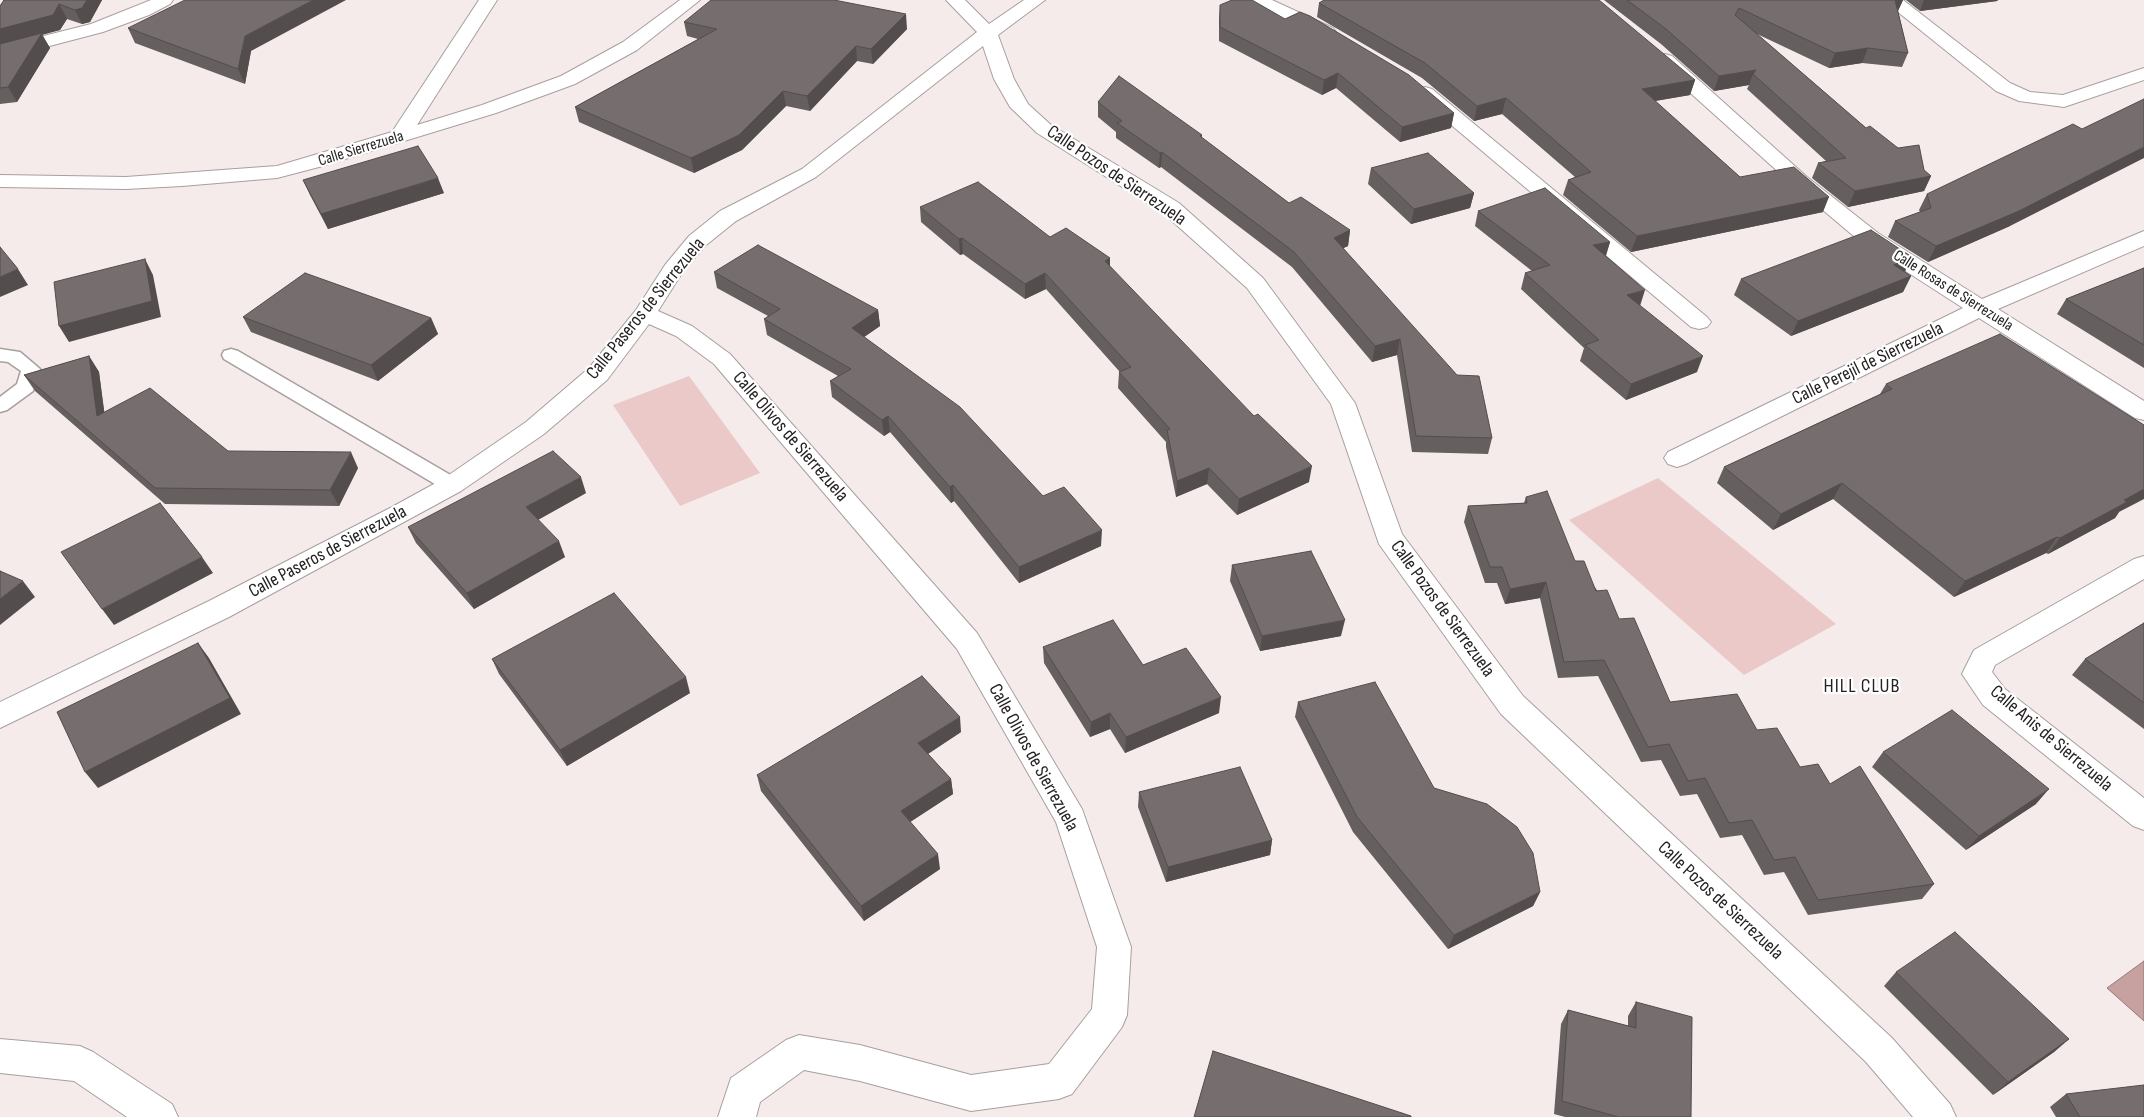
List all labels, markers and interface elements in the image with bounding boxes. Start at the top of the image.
street label: Calle Pozos de Sierrezuela [1042,121,1190,231]
street label: Calle Sierrezuela [316,127,406,171]
street label: Calle Paseros de Sierrezuela [582,234,710,384]
street label: Calle Rosas de Sierrezuela [1889,246,2017,336]
street label: Calle Perejil de Sierrezuela [1789,318,1947,410]
street label: Calle Olivos de Sierrezuela [727,367,853,507]
street label: Calle Paseros de Sierrezuela [245,501,411,603]
street label: Calle Pozos de Sierrezuela [1385,536,1499,682]
district label: HILL CLUB [1822,675,1902,699]
street label: Calle Olivos de Sierrezuela [983,680,1083,836]
street label: Calle Anis de Sierrezuela [1985,681,2117,797]
street label: Calle Pozos de Sierrezuela [1652,837,1788,965]

